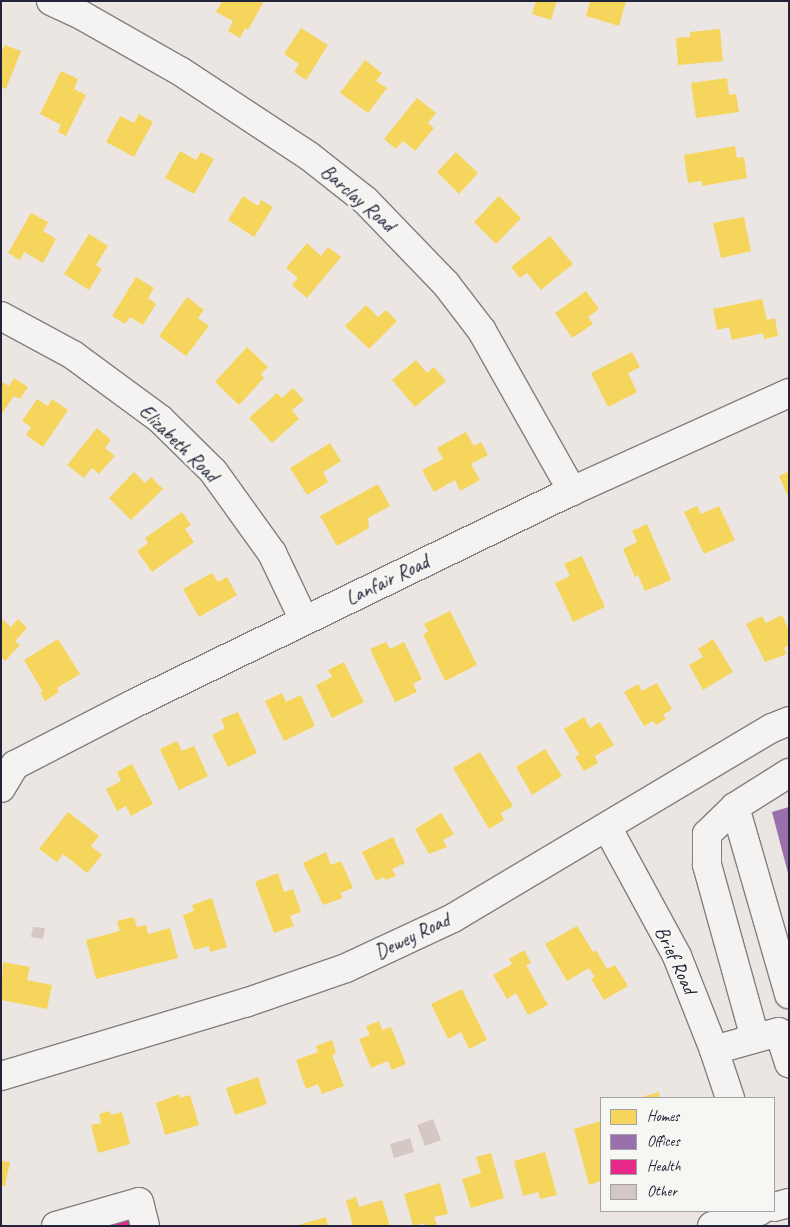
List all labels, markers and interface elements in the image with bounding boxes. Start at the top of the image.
street label: Barclay Road [316,159,400,237]
street label: Elizabeth Road [134,399,224,487]
street label: Lanfair Road [342,550,432,610]
street label: Dewey Road [371,908,453,964]
street label: Brief Road [650,922,702,998]
legend [600,1097,775,1212]
text: Homes [647,1107,679,1126]
text: Offices [647,1132,680,1151]
text: Health [647,1157,681,1176]
text: Other [647,1182,677,1201]

